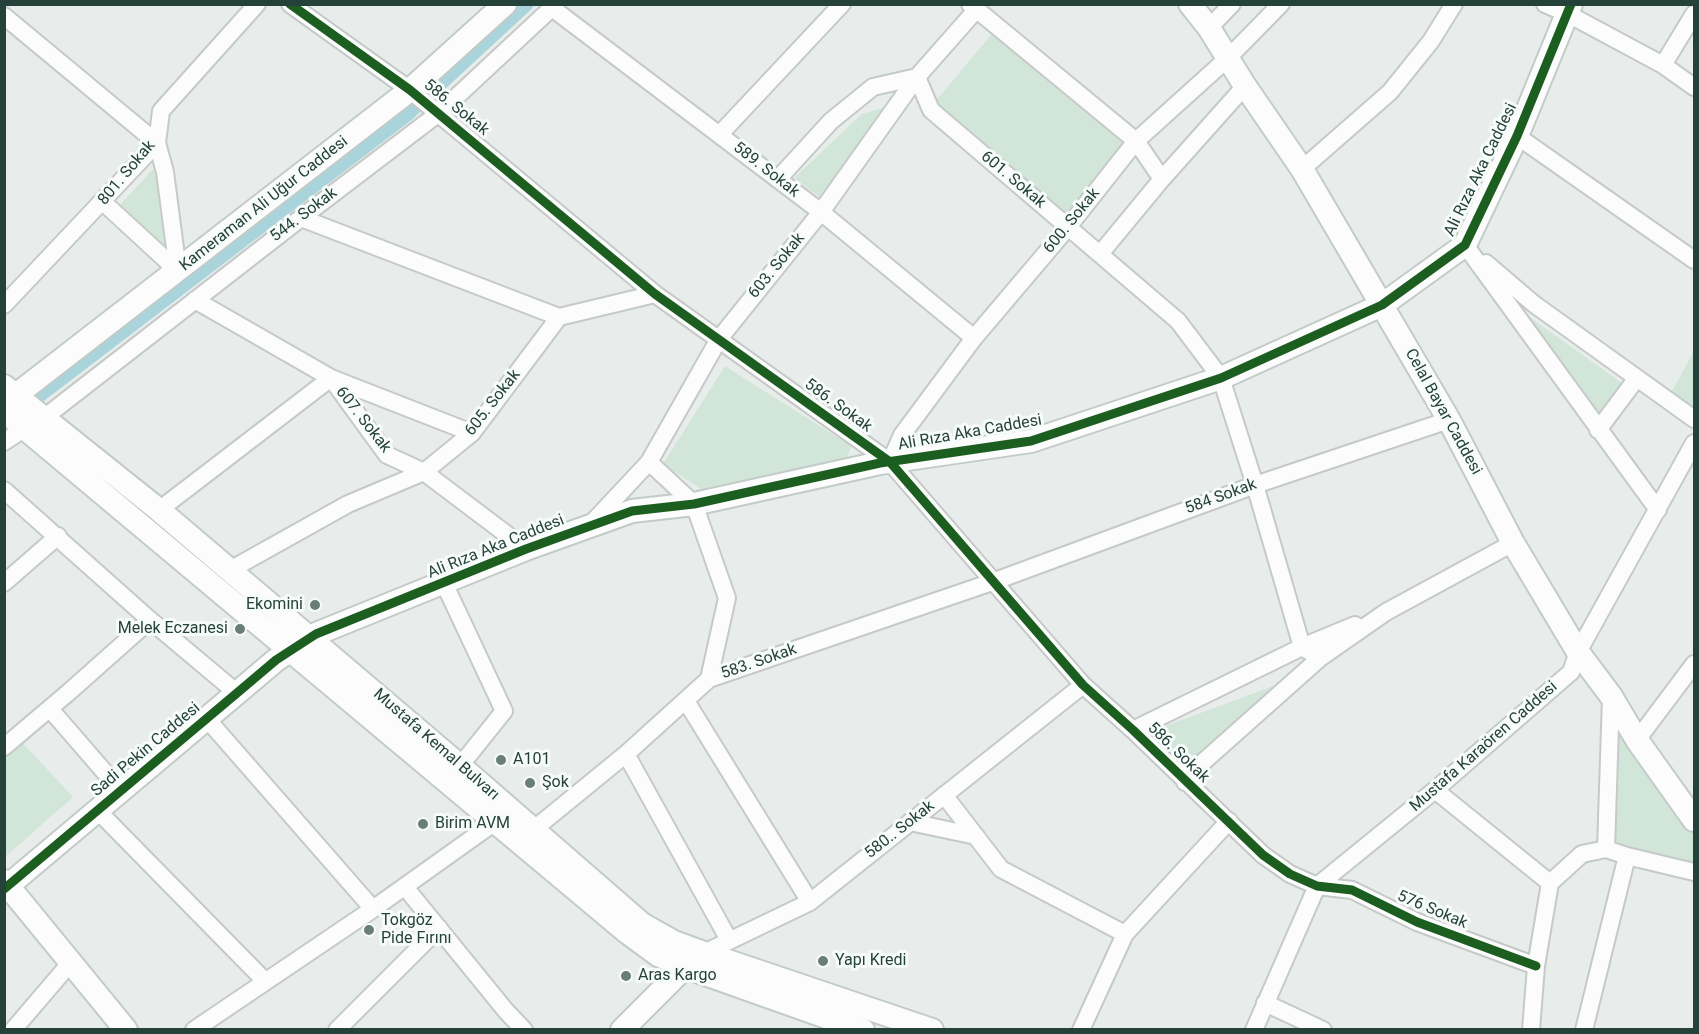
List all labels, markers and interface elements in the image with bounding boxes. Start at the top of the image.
street label: 586. Sokak [419,76,493,140]
street label: Ali Rıza Aka Caddesi [1440,100,1522,240]
street label: Kameraman Ali Uğur Caddesi [176,132,352,276]
street label: 801. Sokak [94,137,160,209]
street label: 589. Sokak [729,138,803,202]
street label: 601. Sokak [977,147,1049,213]
street label: 544. Sokak [267,184,341,246]
street label: 600. Sokak [1040,184,1104,258]
street label: 603. Sokak [745,229,809,303]
street label: Celal Bayar Caddesi [1400,346,1486,478]
street label: 605. Sokak [461,366,525,440]
street label: 586. Sokak [801,375,875,437]
street label: 607. Sokak [331,383,395,457]
street label: Ali Rıza Aka Caddesi [897,411,1043,455]
street label: 584 Sokak [1183,475,1259,519]
street label: Ali Rıza Aka Caddesi [425,511,567,583]
place label: Ekomini [246,595,303,615]
marker: Ekomini [308,598,322,612]
place label: Melek Eczanesi [118,619,228,639]
marker: Melek Eczanesi [233,622,247,636]
street label: 583. Sokak [719,640,799,684]
street label: Mustafa Karaören Caddesi [1406,678,1562,816]
street label: Mustafa Kemal Bulvarı [369,685,503,805]
street label: Sadi Pekin Caddesi [88,699,204,801]
street label: 586. Sokak [1143,719,1213,787]
place label: A101 [513,750,550,770]
marker: A101 [494,753,508,767]
place label: Şok [542,773,569,793]
marker: Şok [523,776,537,790]
street label: 580.. Sokak [861,797,939,863]
place label: Birim AVM [435,814,510,834]
marker: Birim AVM [416,817,430,831]
street label: 576 Sokak [1394,887,1470,933]
place label: Tokgöz Pide Fırını [381,911,451,949]
marker: Tokgöz Pide Fırını [362,923,376,937]
place label: Yapı Kredi [835,951,906,971]
marker: Yapı Kredi [816,954,830,968]
place label: Aras Kargo [638,966,717,986]
marker: Aras Kargo [619,969,633,983]

